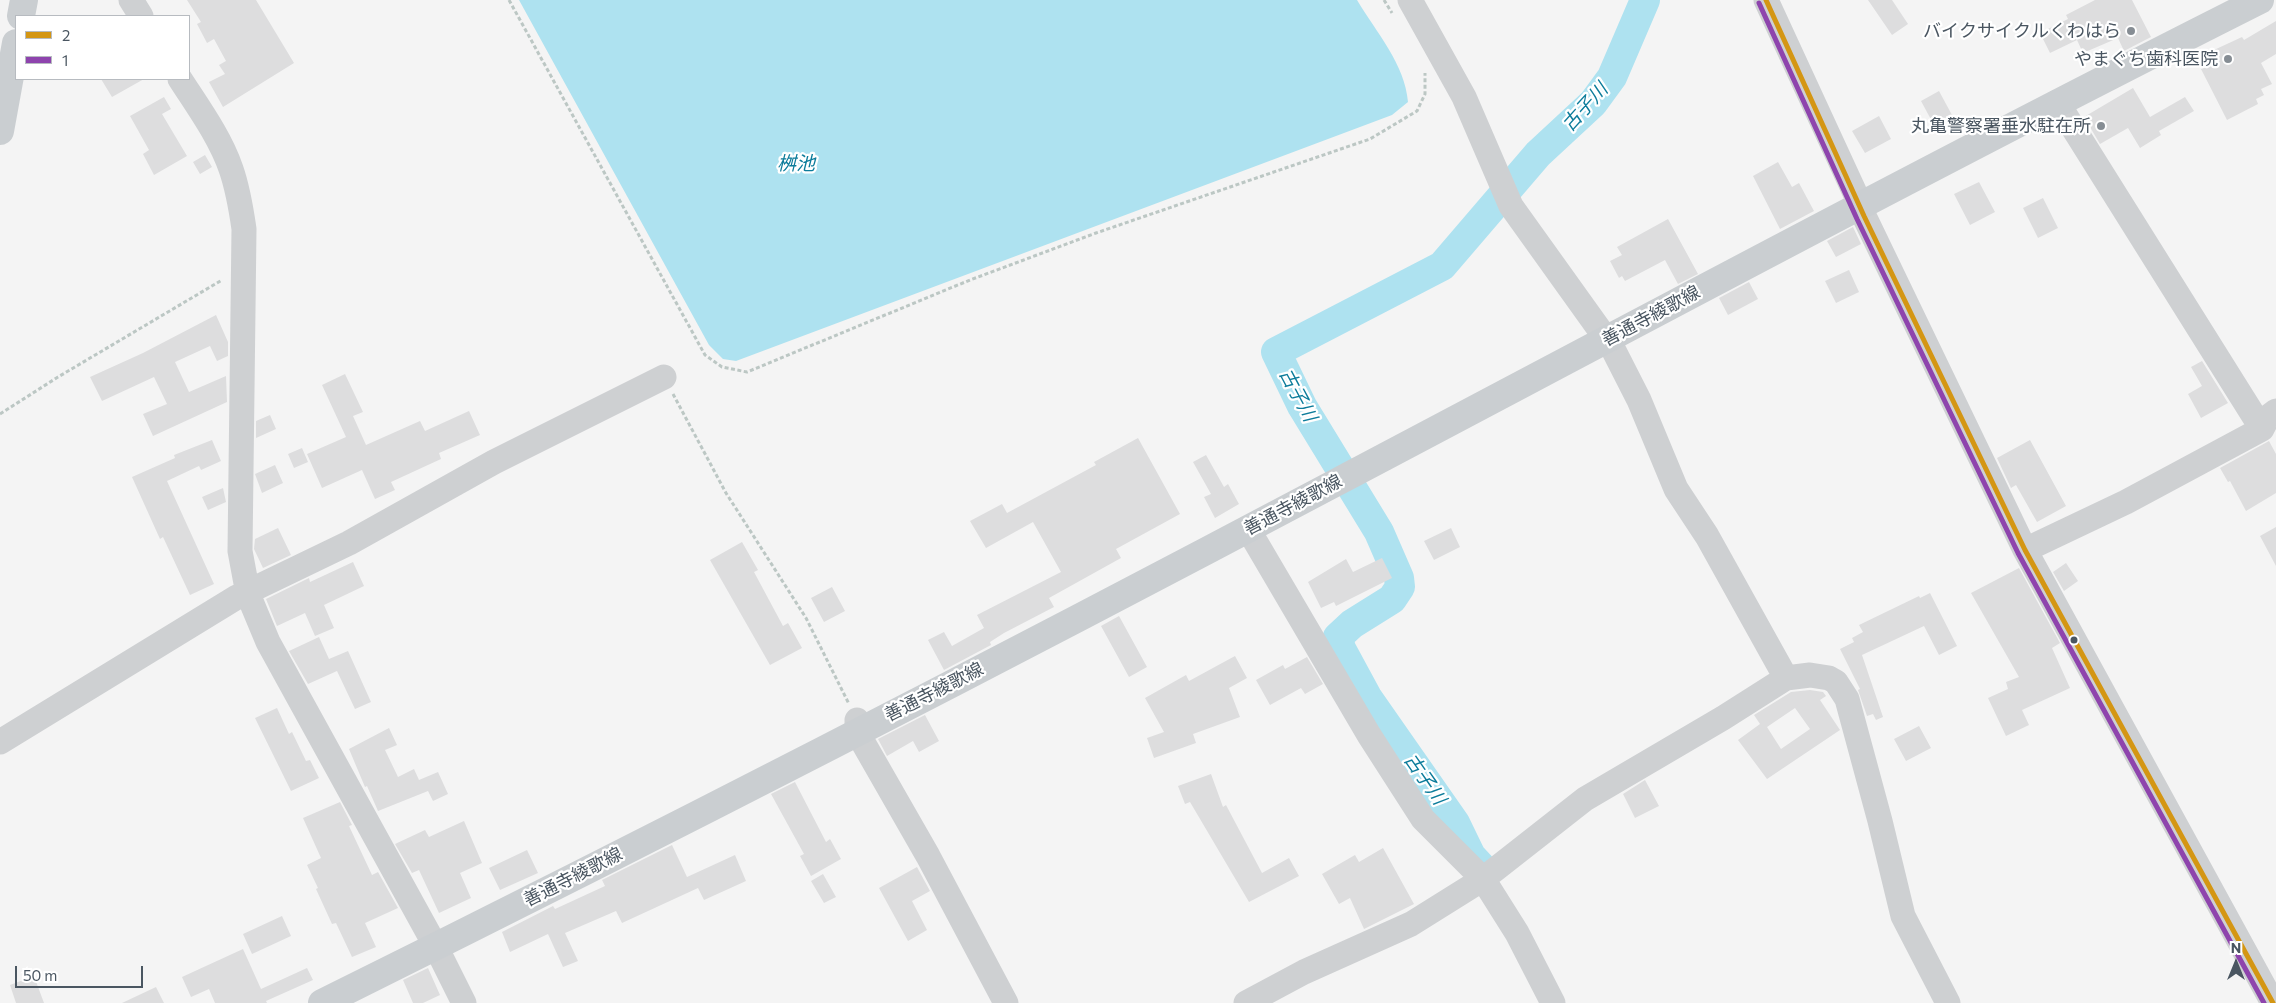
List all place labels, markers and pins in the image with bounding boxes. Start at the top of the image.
place label: バイクサイクルくわはら [1923,20,2121,42]
marker: バイクサイクルくわはら [2125,25,2137,37]
place label: やまぐち歯科医院 [2074,48,2218,70]
marker: やまぐち歯科医院 [2222,53,2234,65]
place label: 丸亀警察署垂水駐在所 [1911,115,2091,137]
marker: 丸亀警察署垂水駐在所 [2095,120,2107,132]
unlabelled marker [2069,635,2079,645]

